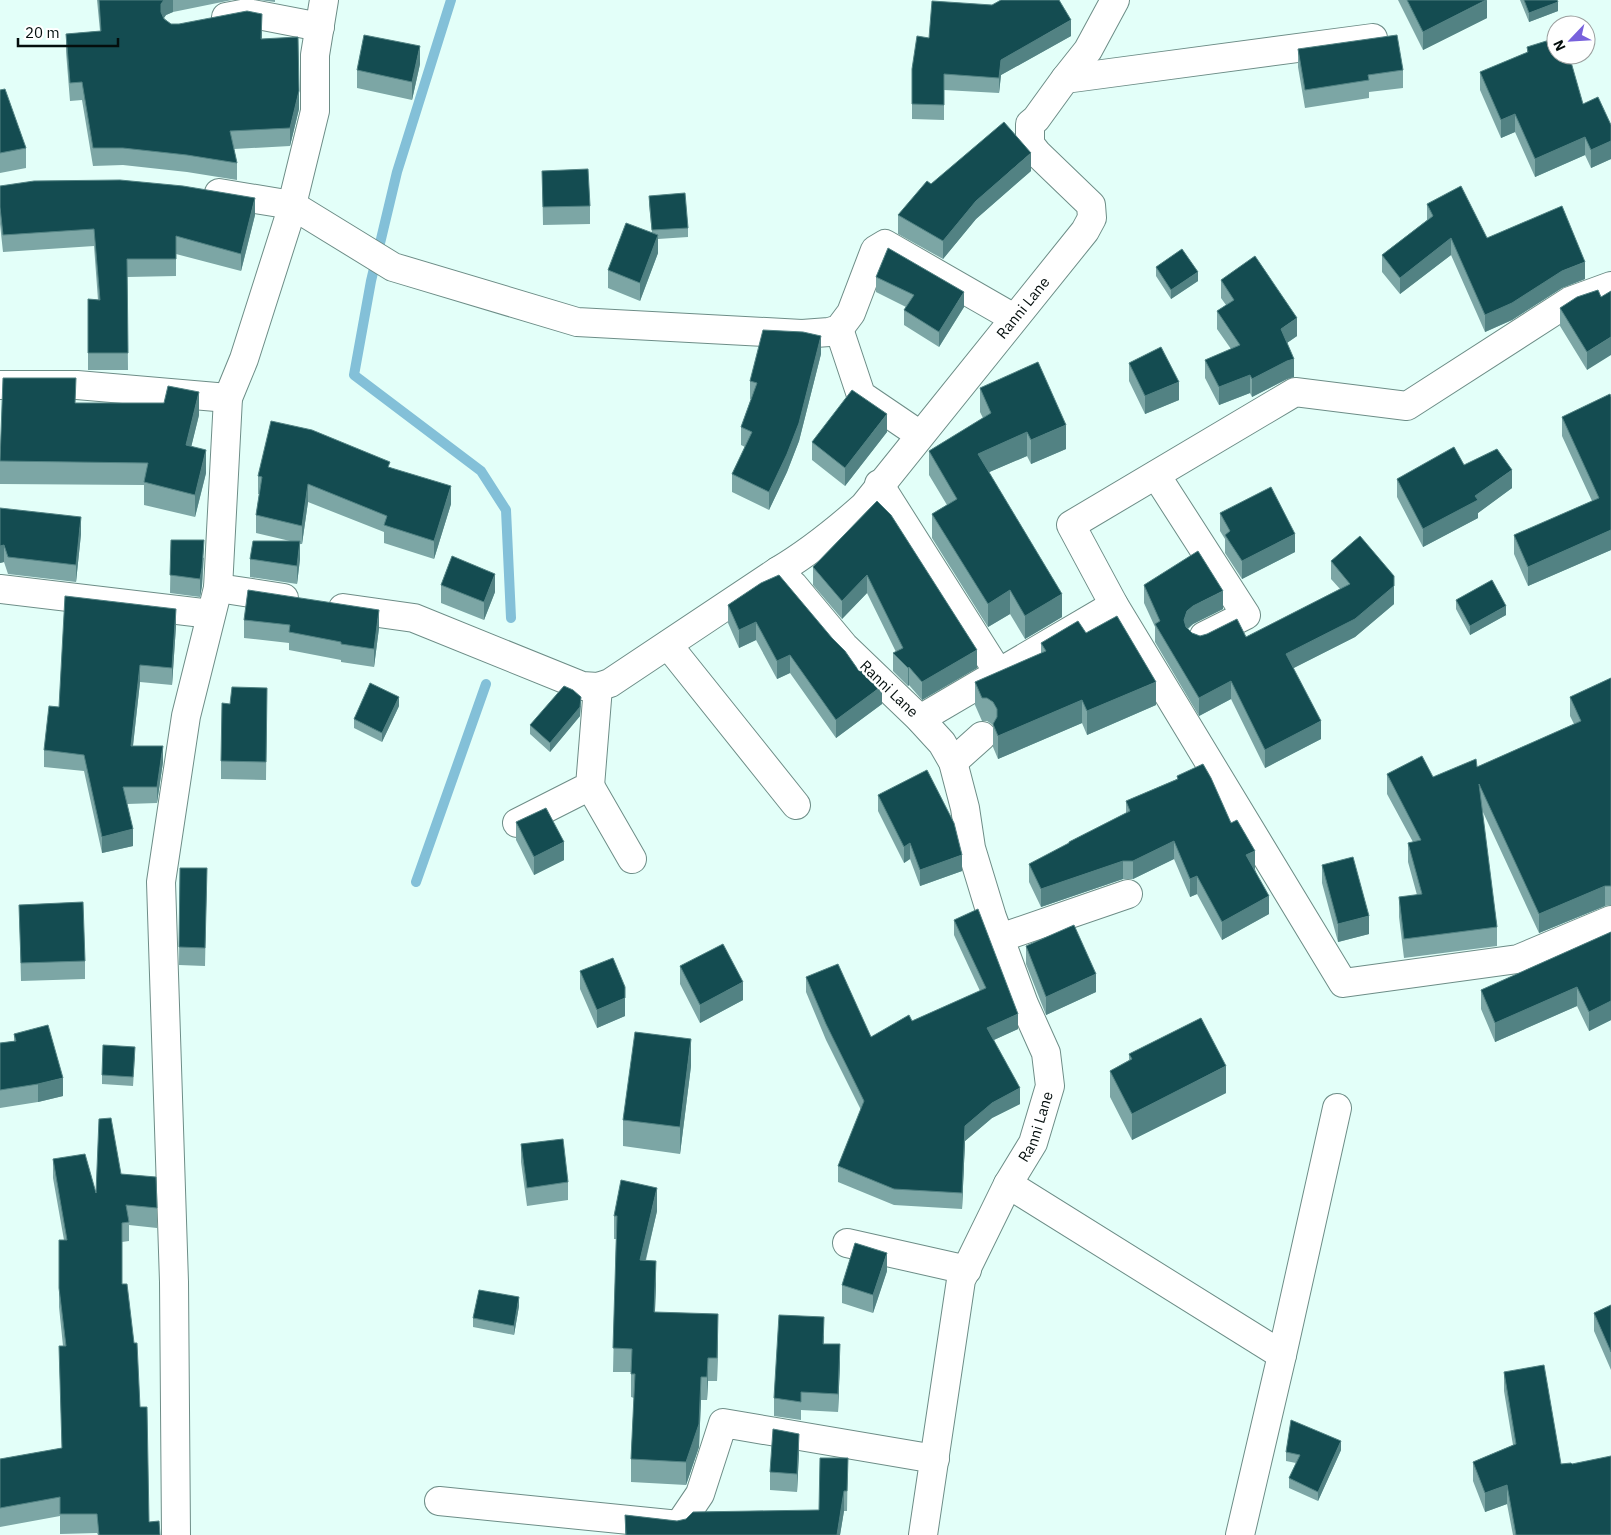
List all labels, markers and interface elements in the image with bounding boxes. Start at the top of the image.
scale bar [18,15,118,47]
north arrow [1546,15,1596,65]
text: 20 m [25,23,60,42]
text: N [1549,37,1570,54]
street label: Ranni Lane [992,273,1053,342]
street label: Ranni Lane [856,656,923,721]
street label: Ranni Lane [1014,1089,1057,1165]

